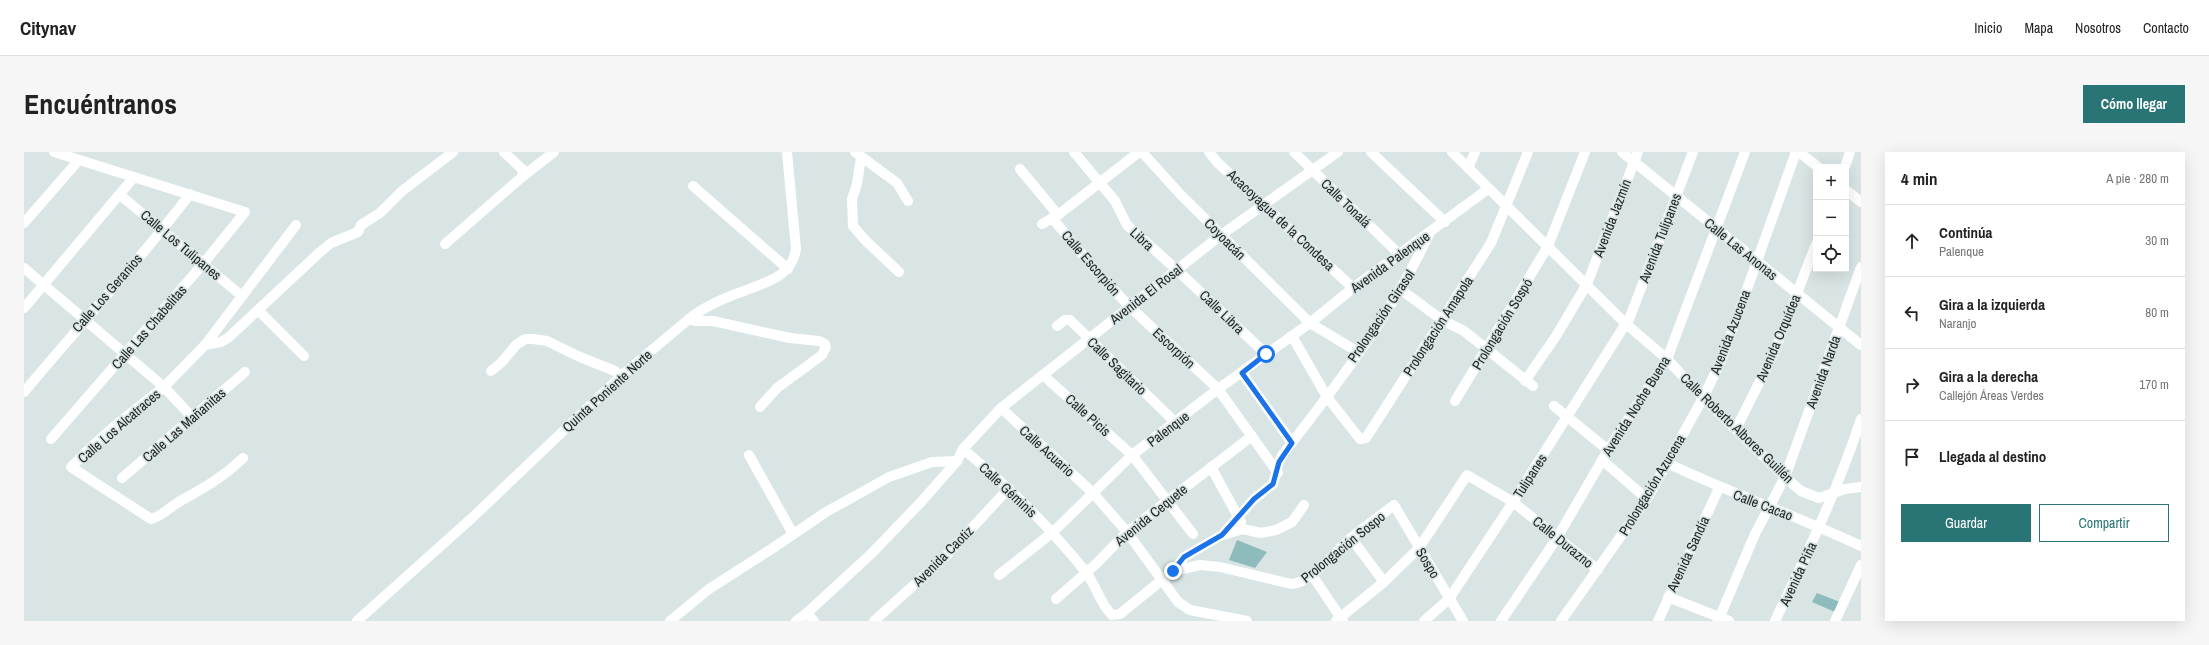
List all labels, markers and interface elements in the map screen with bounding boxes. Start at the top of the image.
text: Citynav [20,15,76,41]
text: Inicio [1974,19,2002,37]
text: Mapa [2024,19,2053,37]
text: Nosotros [2075,19,2121,37]
text: Contacto [2143,19,2189,37]
text: Encuéntranos [24,85,177,123]
button: Cómo llegar [2083,85,2185,123]
map controls [1813,164,1849,272]
button: + [1813,164,1849,200]
street label: Acacoyagua de la Condesa [1223,165,1339,275]
text: 4 min [1901,167,1937,190]
text: A pie · 280 m [2106,170,2169,187]
street label: Calle Tonalá [1317,175,1375,232]
street label: Avenida Jazmín [1589,176,1635,260]
street label: Avenida Tulipanes [1634,190,1685,286]
button: − [1813,200,1849,236]
street label: Calle Los Tulipanes [137,206,225,284]
street label: Coyoacán [1200,214,1250,264]
street label: Calle Las Anonas [1701,214,1782,284]
text: Continúa [1939,222,1992,243]
street label: Libra [1126,223,1158,255]
street label: Calle Escorpión [1058,227,1124,299]
street label: Avenida Palenque [1346,227,1433,297]
icon: ahead [1901,230,1923,252]
text: 30 m [2145,232,2169,249]
button: locate [1813,236,1849,272]
text: Palenque [1939,243,1984,260]
street label: Calle Los Geranios [68,250,146,336]
street label: Avenida El Rosal [1105,260,1186,329]
street label: Prolongación Girasol [1343,266,1419,366]
street label: Prolongación Amapola [1399,272,1477,379]
street label: Prolongación Sospó [1468,275,1536,373]
street label: Calle Las Chabelitas [107,281,191,373]
street label: Calle Libra [1196,286,1249,338]
street label: Avenida Azucena [1705,287,1755,378]
street label: Avenida Orquídea [1751,291,1805,385]
text: Gira a la izquierda [1939,294,2045,315]
icon: left [1901,302,1923,324]
text: 80 m [2145,304,2169,321]
text: Naranjo [1939,315,1976,332]
street label: Escorpión [1149,324,1199,372]
street label: Avenida Narda [1801,332,1845,412]
street label: Calle Sagitario [1083,333,1151,399]
route start [1257,345,1275,363]
street label: Quinta Poniente Norte [558,346,656,436]
street label: Avenida Noche Buena [1597,352,1674,460]
text: Gira a la derecha [1939,366,2038,387]
street label: Calle Roberto Albores Guillén [1676,369,1798,487]
icon: right [1901,374,1923,396]
text: 170 m [2139,376,2169,393]
street label: Calle Las Mañanitas [139,384,230,466]
street label: Calle Los Alcatraces [74,385,164,467]
text: Callejón Áreas Verdes [1939,387,2044,404]
street label: Calle Picis [1062,390,1115,440]
street label: Palenque [1143,407,1193,451]
street label: Calle Acuario [1016,421,1078,481]
street label: Prolongación Azucena [1615,431,1690,539]
icon: arrive [1901,446,1923,468]
text: Llegada al destino [1939,446,2046,467]
street label: Tulipanes [1509,450,1551,502]
street label: Calle Géminis [975,459,1041,522]
street label: Avenida Cequete [1110,480,1191,550]
street label: Calle Cacao [1731,485,1795,525]
button: Guardar [1901,504,2031,542]
button: Compartir [2039,504,2169,542]
street label: Prolongación Sospo [1297,507,1389,587]
street label: Calle Durazno [1529,512,1597,572]
street label: Avenida Sandía [1662,513,1714,596]
street label: Avenida Caotiz [908,522,977,591]
street label: Avenida Piña [1775,538,1821,610]
street label: Sospo [1412,544,1444,582]
route end [1164,562,1182,580]

